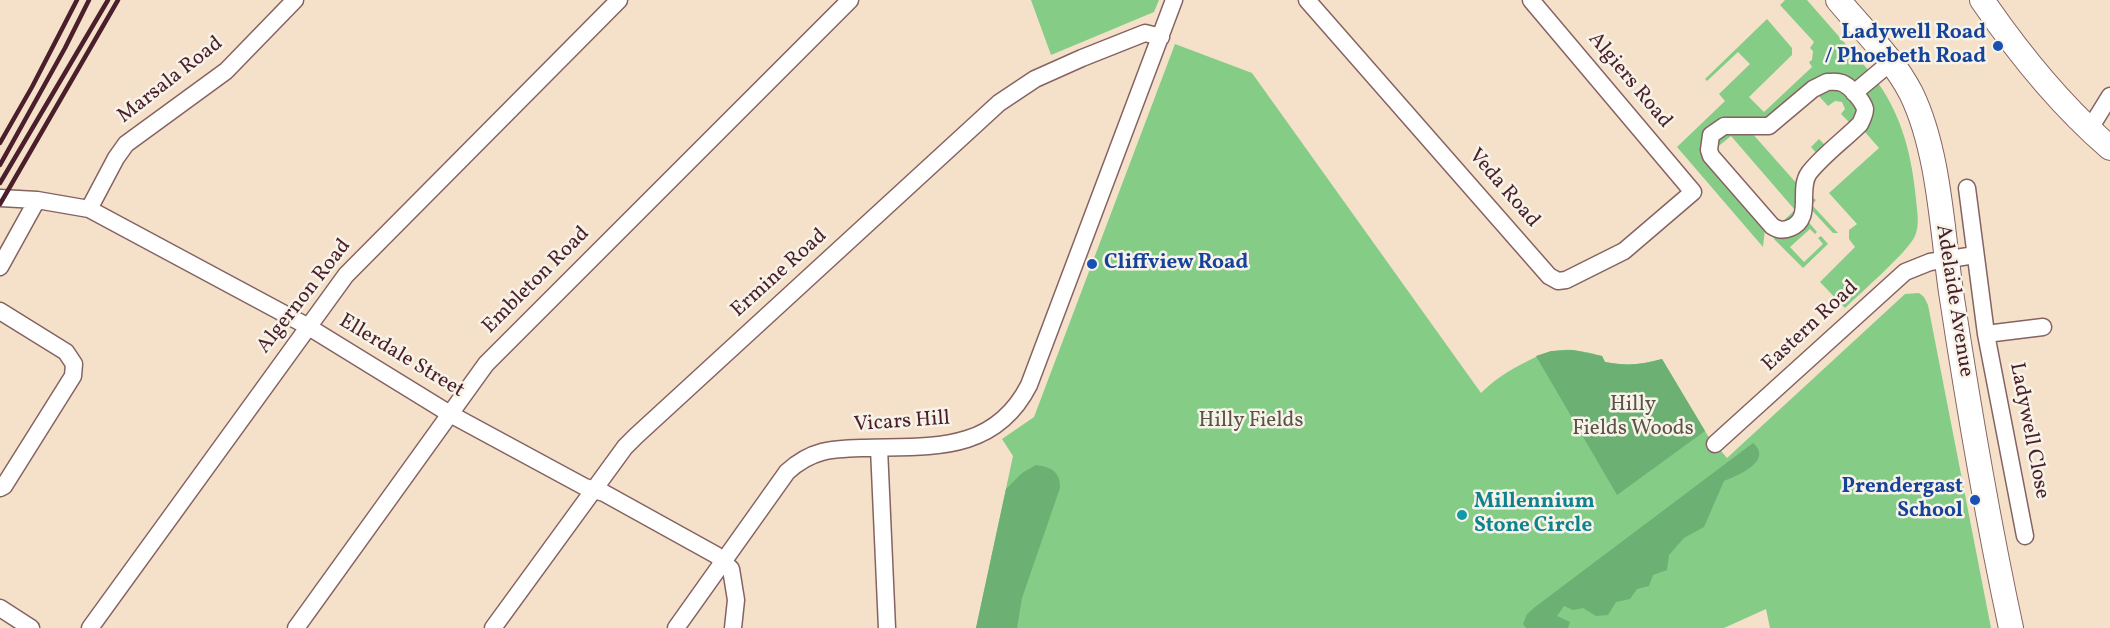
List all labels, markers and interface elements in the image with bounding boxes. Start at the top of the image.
place label: Ladywell Road / Phoebeth Road [1825,21,1986,71]
street label: Algiers Road [1582,28,1676,134]
street label: Marsala Road [113,32,229,130]
marker: Ladywell Road / Phoebeth Road [1991,39,2005,53]
street label: Veda Road [1462,144,1544,234]
street label: Embleton Road [478,222,596,340]
street label: Adelaide Avenue [1929,223,1977,379]
street label: Ermine Road [727,224,833,324]
street label: Algernon Road [252,235,358,359]
place label: Cliffview Road [1104,251,1248,277]
marker: Cliffview Road [1085,257,1099,271]
street label: Eastern Road [1758,276,1864,378]
street label: Ellerdale Street [334,310,468,404]
street label: Ladywell Close [2002,361,2054,501]
park label: Hilly Fields Woods [1572,393,1694,443]
street label: Vicars Hill [853,407,951,439]
park label: Hilly Fields [1199,409,1303,435]
place label: Prendergast School [1841,475,1963,525]
place label: Millennium Stone Circle [1474,490,1595,540]
marker: Prendergast School [1968,493,1982,507]
marker: Millennium Stone Circle [1455,508,1469,522]

